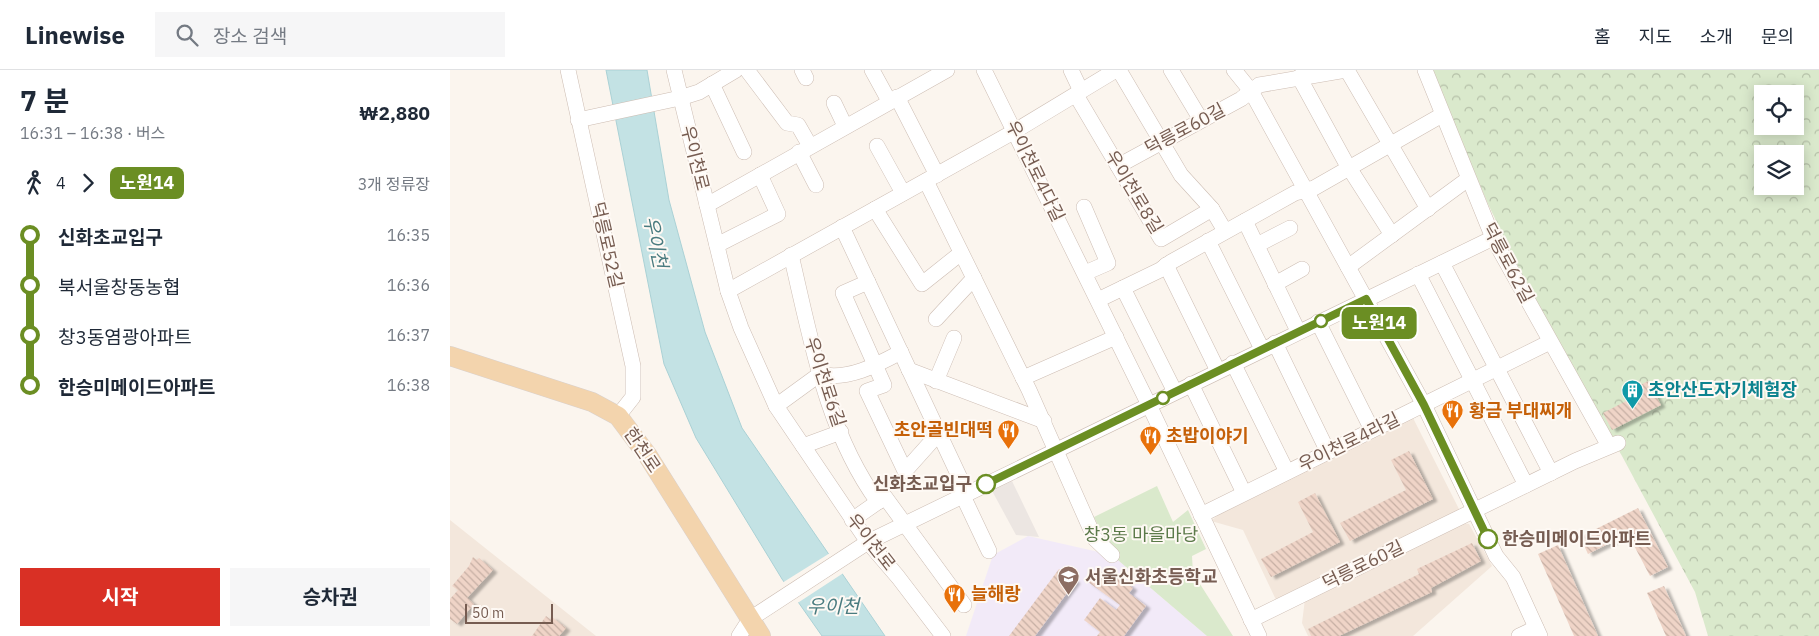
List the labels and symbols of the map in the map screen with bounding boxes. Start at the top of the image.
street label: 덕릉로60길 [1141,98,1229,159]
street label: 우이천로4다길 [1001,116,1070,225]
street label: 우이천로 [676,123,715,193]
street label: 우이천로8길 [1100,146,1168,238]
street label: 덕릉로52길 [586,200,629,290]
water label: 우이천 [639,214,674,272]
street label: 덕릉로62길 [1478,219,1539,307]
line badge: 노원14 [1344,307,1414,339]
unlabelled marker [1314,314,1328,328]
street label: 우이천로6길 [800,334,851,430]
building icon: 초안산도자기체험장 [1620,378,1644,409]
place label: 초안산도자기체험장 [1648,378,1797,401]
unlabelled marker [1156,391,1170,405]
restaurant icon: 황금 부대찌개 [1441,399,1465,430]
place label: 황금 부대찌개 [1469,399,1573,422]
street label: 우이천로4라길 [1294,407,1403,476]
place label: 초안골빈대떡 [894,418,993,441]
restaurant icon: 초안골빈대떡 [997,418,1021,449]
street label: 한천로 [619,423,666,477]
restaurant icon: 초밥이야기 [1138,424,1162,455]
place label: 초밥이야기 [1166,424,1249,447]
place label: 신화초교입구 [873,472,972,495]
marker: 신화초교입구 [976,474,996,494]
street label: 우이천로 [842,509,901,575]
park label: 창3동 마을마당 [1084,523,1198,546]
place label: 한승미메이드아파트 [1502,527,1651,550]
marker: 한승미메이드아파트 [1478,529,1498,549]
street label: 덕릉로60길 [1318,535,1407,594]
school or university icon: 서울신화초등학교 [1057,565,1081,596]
place label: 서울신화초등학교 [1085,565,1217,588]
restaurant icon: 늘해랑 [943,582,967,613]
place label: 늘해랑 [971,582,1021,605]
water label: 우이천 [807,594,861,618]
scale bar [465,601,552,624]

